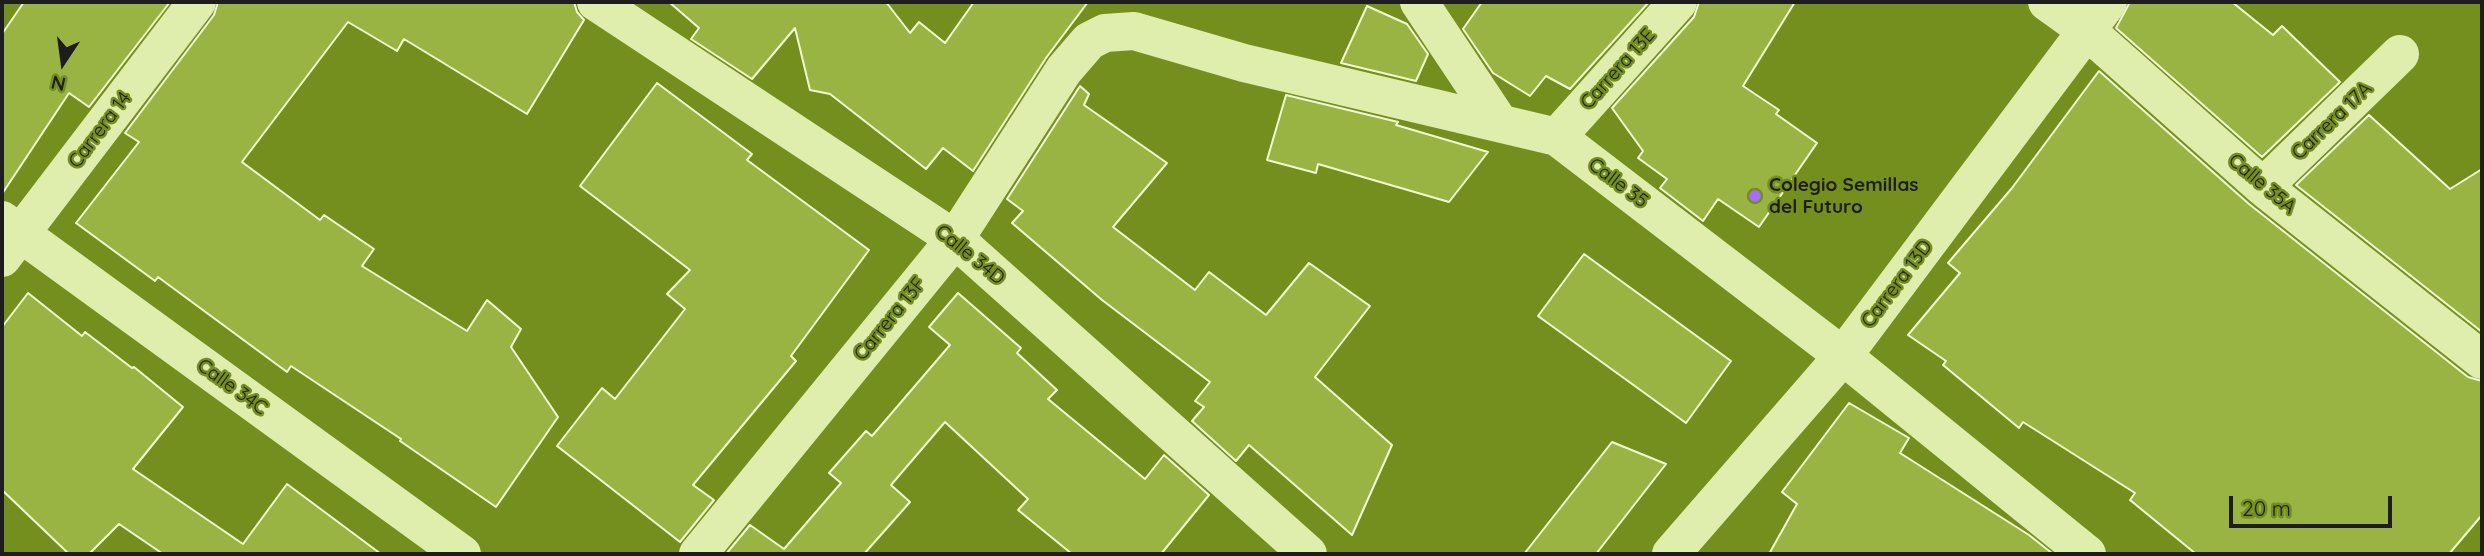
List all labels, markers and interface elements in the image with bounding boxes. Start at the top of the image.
street label: Carrera 13E [1576,24,1660,114]
north arrow [28,28,98,98]
text: N [49,70,68,97]
street label: Carrera 17A [2287,77,2377,165]
street label: Carrera 14 [64,87,136,173]
street label: Calle 35A [2224,149,2300,219]
street label: Calle 35 [1584,153,1652,213]
place label: Colegio Semillas del Futuro [1769,174,1919,218]
marker: Colegio Semillas del Futuro [1747,188,1763,204]
street label: Calle 34D [931,220,1009,290]
street label: Carrera 13D [1857,236,1937,332]
street label: Carrera 13F [850,273,930,365]
street label: Calle 34C [193,354,271,420]
scale bar [2232,482,2395,526]
text: 20 m [2242,495,2291,521]

